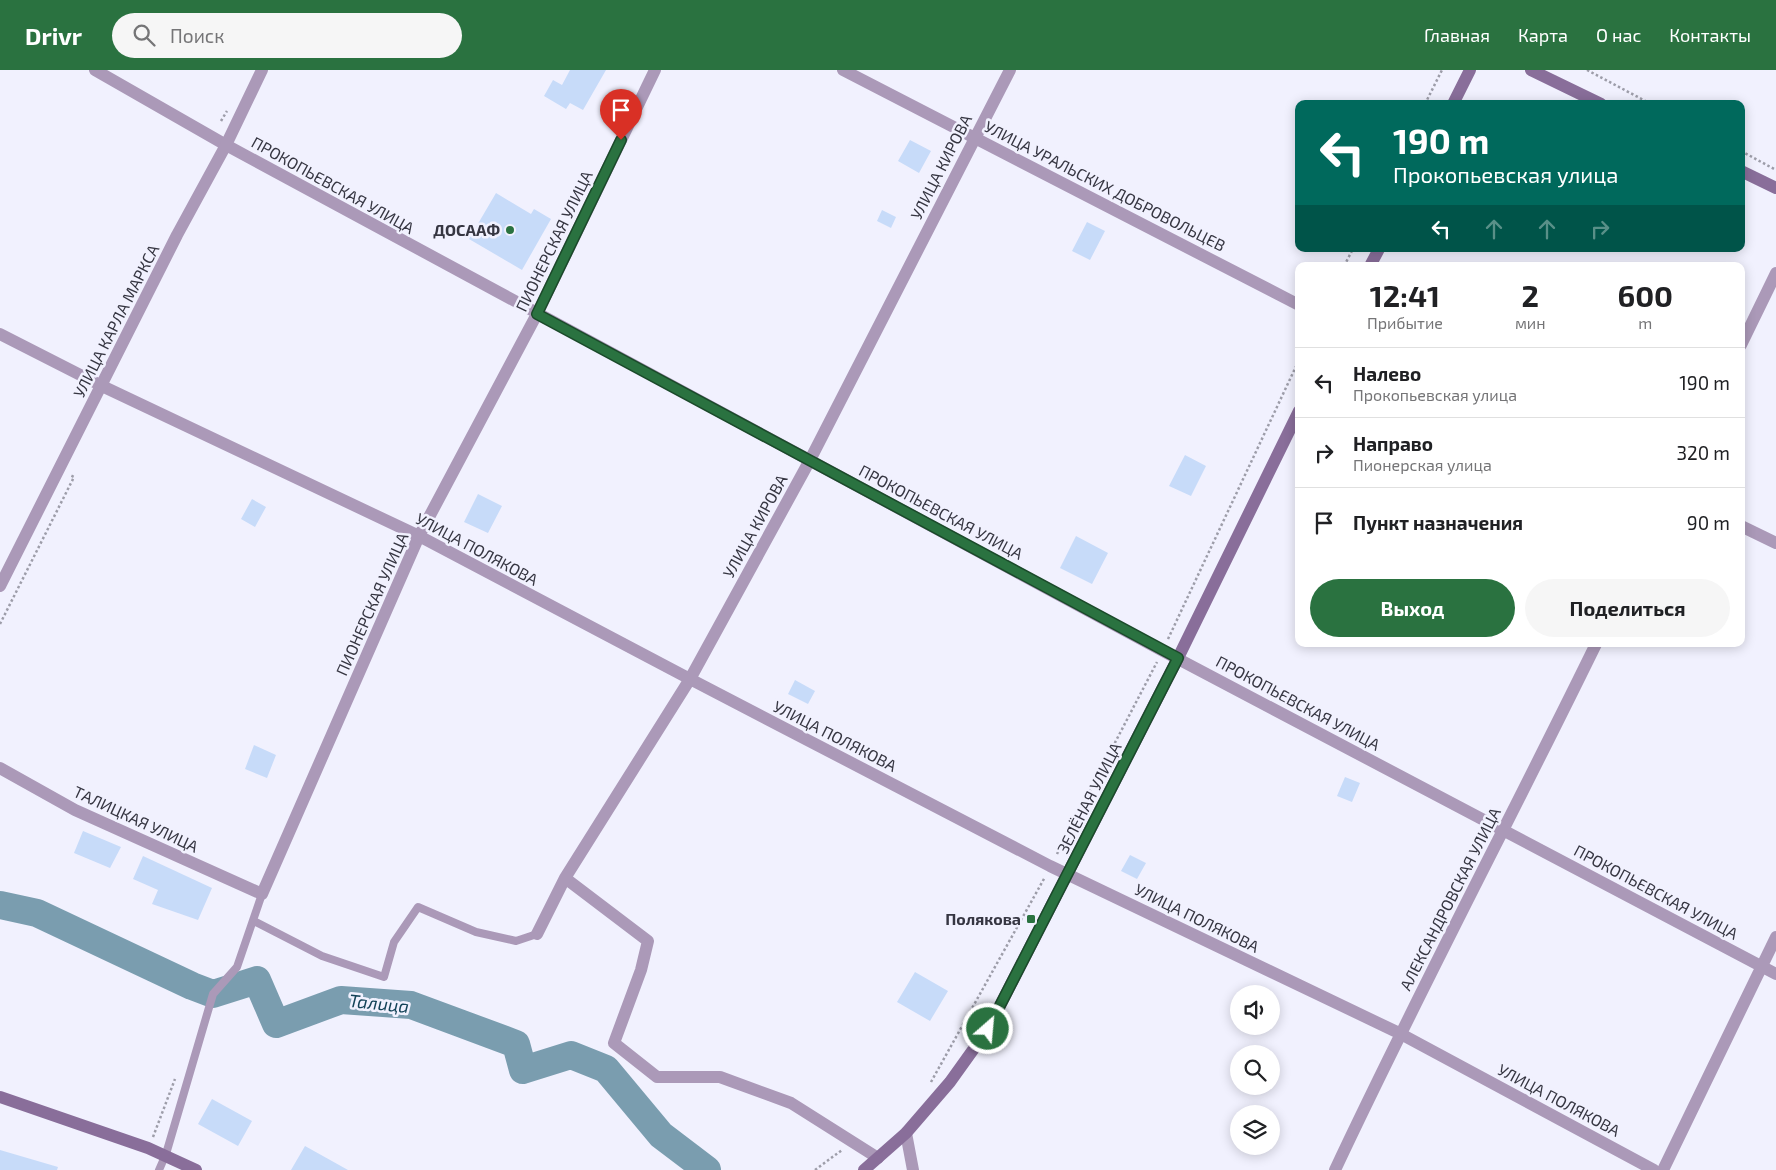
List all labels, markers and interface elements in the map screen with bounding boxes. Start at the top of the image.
search box [112,13,462,58]
text: Drivr [25,21,82,50]
icon: search [130,21,158,49]
text: Поиск [170,24,224,47]
text: Главная [1424,24,1490,46]
text: Карта [1518,24,1568,46]
text: О нас [1596,24,1641,46]
text: Контакты [1669,24,1751,46]
pin [600,89,642,140]
icon: arrive [607,96,635,124]
street label: УЛИЦА КИРОВА [906,111,975,222]
street label: УЛИЦА УРАЛЬСКИХ ДОБРОВОЛЬЦЕВ [982,116,1229,255]
text: 190 m [1393,119,1489,161]
icon: left [1310,120,1375,185]
street label: ПРОКОПЬЕВСКАЯ УЛИЦА [249,132,418,237]
text: Прокопьевская улица [1393,161,1618,187]
street label: ПИОНЕРСКАЯ УЛИЦА [511,167,596,314]
icon: left [1427,215,1455,243]
icon: ahead [1480,215,1508,243]
icon: ahead [1533,215,1561,243]
icon: right [1586,215,1614,243]
place label: ДОСААФ [433,220,500,239]
marker: ДОСААФ [504,224,516,236]
street label: УЛИЦА КАРЛА МАРКСА [69,241,162,400]
text: 12:41 [1370,277,1440,313]
text: 2 [1522,277,1539,313]
text: 600 [1617,277,1673,313]
text: Прибытие [1367,313,1443,332]
text: мин [1515,313,1546,332]
text: m [1638,313,1652,332]
text: Налево [1353,362,1421,385]
icon: left [1310,369,1338,397]
text: 190 m [1679,371,1730,394]
text: Прокопьевская улица [1353,385,1517,404]
text: Направо [1353,432,1433,455]
icon: right [1310,439,1338,467]
text: 320 m [1676,441,1730,464]
text: Пионерская улица [1353,455,1492,474]
street label: ПРОКОПЬЕВСКАЯ УЛИЦА [856,460,1026,563]
street label: УЛИЦА КИРОВА [718,471,791,581]
street label: УЛИЦА ПОЛЯКОВА [413,508,542,589]
icon: arrive [1310,509,1338,537]
text: Пункт назначения [1353,511,1523,534]
text: 90 m [1687,511,1730,534]
street label: ПИОНЕРСКАЯ УЛИЦА [331,529,412,678]
button: Выход [1310,579,1515,637]
button: Поделиться [1525,579,1730,637]
street label: ПРОКОПЬЕВСКАЯ УЛИЦА [1213,651,1383,754]
street label: УЛИЦА ПОЛЯКОВА [770,696,900,775]
street label: ЗЕЛЁНАЯ УЛИЦА [1052,739,1125,856]
street label: ТАЛИЦКАЯ УЛИЦА [71,781,202,856]
street label: АЛЕКСАНДРОВСКАЯ УЛИЦА [1395,804,1504,993]
street label: ПРОКОПЬЕВСКАЯ УЛИЦА [1571,840,1741,943]
street label: УЛИЦА ПОЛЯКОВА [1132,879,1262,956]
place label: Полякова [945,909,1021,928]
marker: Полякова [1025,913,1037,925]
map controls [1230,985,1280,1155]
button: sound [1230,985,1280,1035]
water label: Талица [348,989,410,1017]
position arrow [961,1002,1013,1054]
button: search [1230,1045,1280,1095]
street label: УЛИЦА ПОЛЯКОВА [1495,1059,1624,1140]
button: layers [1230,1105,1280,1155]

